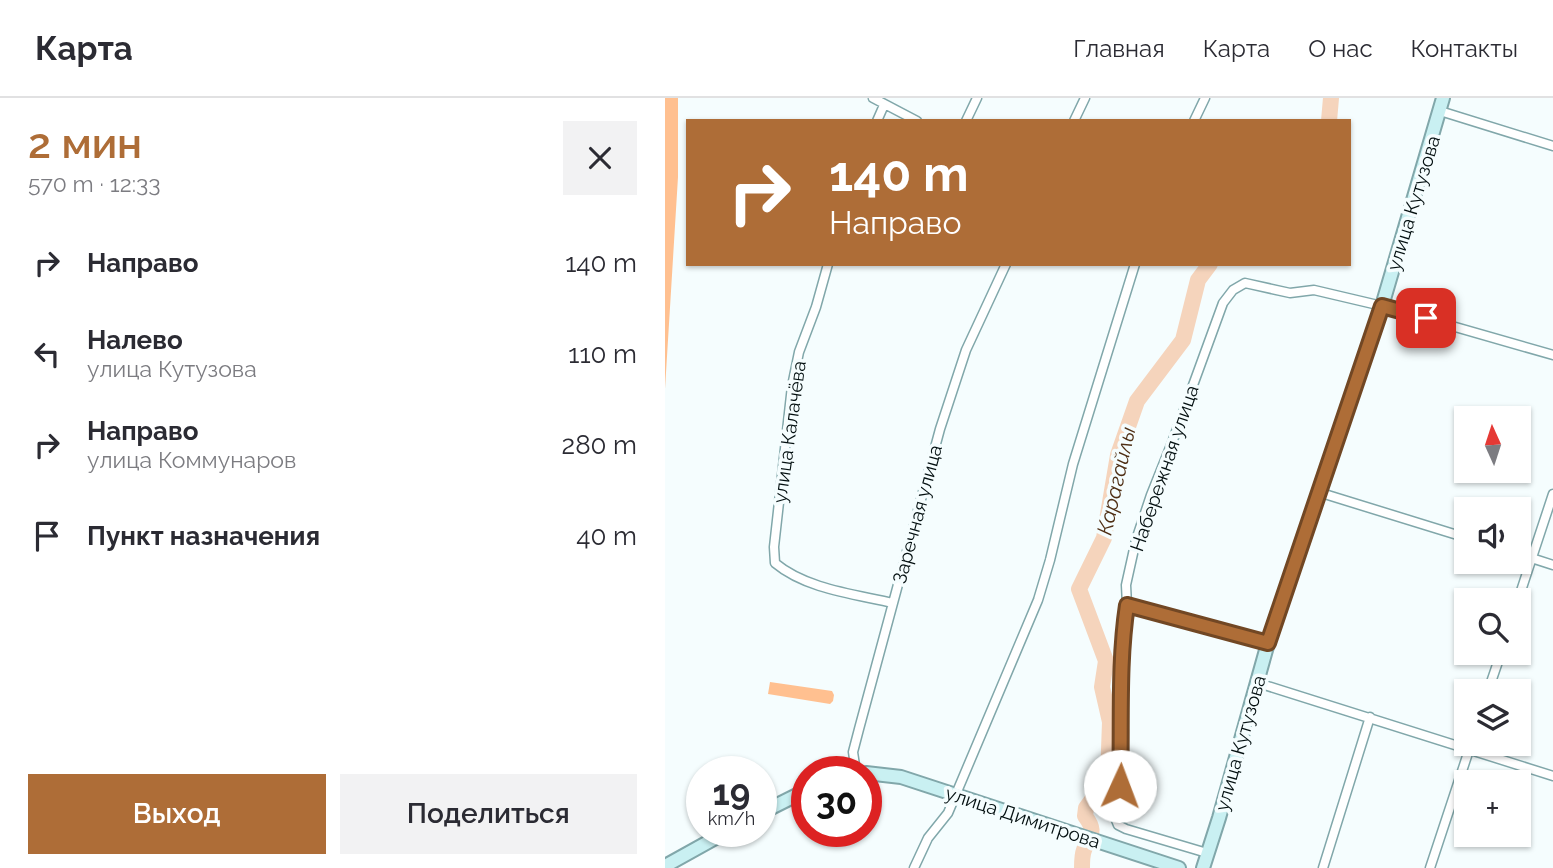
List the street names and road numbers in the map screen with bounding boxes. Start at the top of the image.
street label: улица Кутузова [1382,133,1444,273]
street label: улица Калачёва [768,359,810,505]
street label: Набережная улица [1125,382,1203,554]
street label: Заречная улица [888,442,946,586]
street label: улица Кутузова [1210,673,1270,813]
street label: улица Димитрова [943,782,1103,852]

